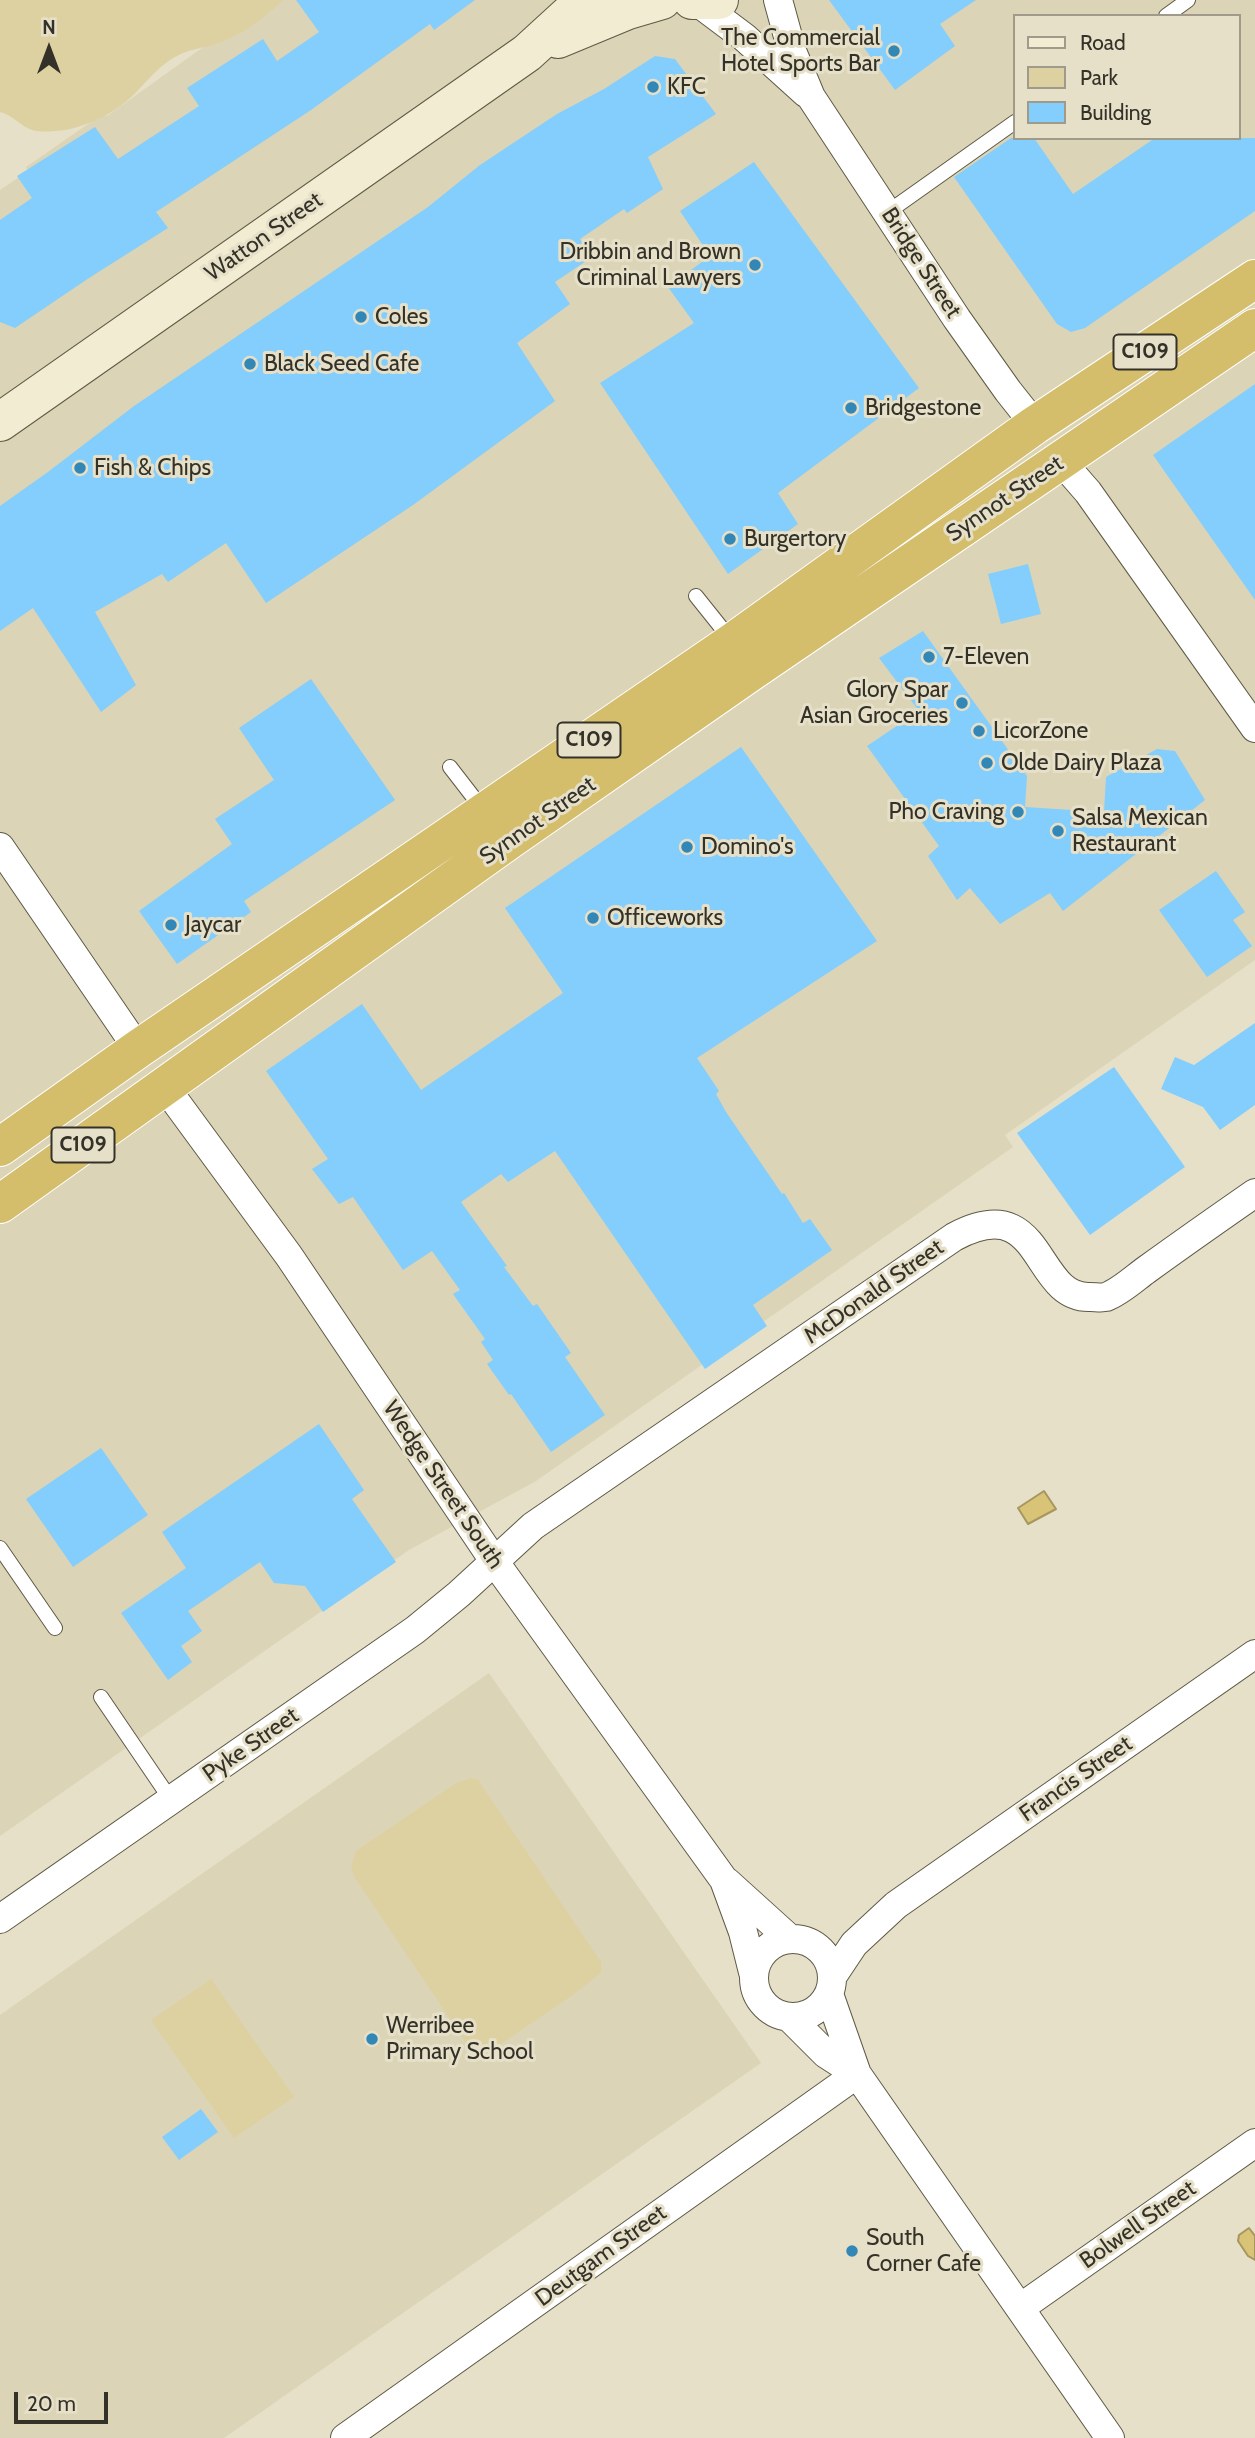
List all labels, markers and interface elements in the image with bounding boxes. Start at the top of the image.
north arrow [14,14,84,84]
legend [1014,14,1241,140]
text: N [42,16,56,39]
place label: The Commercial Hotel Sports Bar [721,24,880,78]
text: Road [1080,30,1126,55]
marker: The Commercial Hotel Sports Bar [886,43,902,59]
text: Park [1080,65,1118,90]
place label: KFC [667,73,706,101]
marker: KFC [645,79,661,95]
text: Building [1080,100,1151,125]
street label: Watton Street [200,186,328,288]
street label: Bridge Street [875,203,967,323]
place label: Dribbin and Brown Criminal Lawyers [559,238,741,292]
marker: Dribbin and Brown Criminal Lawyers [747,257,763,273]
place label: Coles [375,303,428,331]
marker: Coles [353,309,369,325]
road number: C109 [1114,334,1176,370]
place label: Black Seed Cafe [264,350,419,378]
marker: Black Seed Cafe [242,356,258,372]
place label: Bridgestone [865,394,981,422]
marker: Bridgestone [843,400,859,416]
street label: Synnot Street [941,450,1069,548]
place label: Fish & Chips [94,454,211,482]
marker: Fish & Chips [72,460,88,476]
place label: Burgertory [744,525,846,553]
marker: Burgertory [722,531,738,547]
place label: 7-Eleven [943,643,1029,671]
marker: 7-Eleven [921,649,937,665]
place label: Glory Spar Asian Groceries [800,676,948,730]
marker: Glory Spar Asian Groceries [954,695,970,711]
place label: LicorZone [993,717,1088,745]
road number: C109 [558,722,620,758]
marker: LicorZone [971,723,987,739]
place label: Olde Dairy Plaza [1001,749,1161,777]
marker: Olde Dairy Plaza [979,755,995,771]
street label: Synnot Street [475,771,601,871]
place label: Pho Craving [888,798,1004,826]
marker: Pho Craving [1010,804,1026,820]
place label: Salsa Mexican Restaurant [1072,804,1208,858]
marker: Salsa Mexican Restaurant [1050,823,1066,839]
place label: Domino's [701,833,794,861]
marker: Domino's [679,839,695,855]
place label: Officeworks [607,904,723,932]
marker: Officeworks [585,910,601,926]
place label: Jaycar [185,911,241,939]
marker: Jaycar [163,917,179,933]
road number: C109 [52,1128,114,1162]
street label: McDonald Street [799,1234,949,1350]
street label: Wedge Street South [377,1396,509,1574]
street label: Pyke Street [198,1702,304,1788]
street label: Francis Street [1014,1730,1138,1828]
place label: Werribee Primary School [386,2012,533,2066]
marker: Werribee Primary School [364,2031,380,2047]
street label: Bolwell Street [1075,2175,1201,2275]
street label: Deutgam Street [530,2199,672,2313]
place label: South Corner Cafe [866,2224,981,2278]
marker: South Corner Cafe [844,2243,860,2259]
scale bar [18,2378,112,2422]
text: 20 m [27,2391,76,2416]

